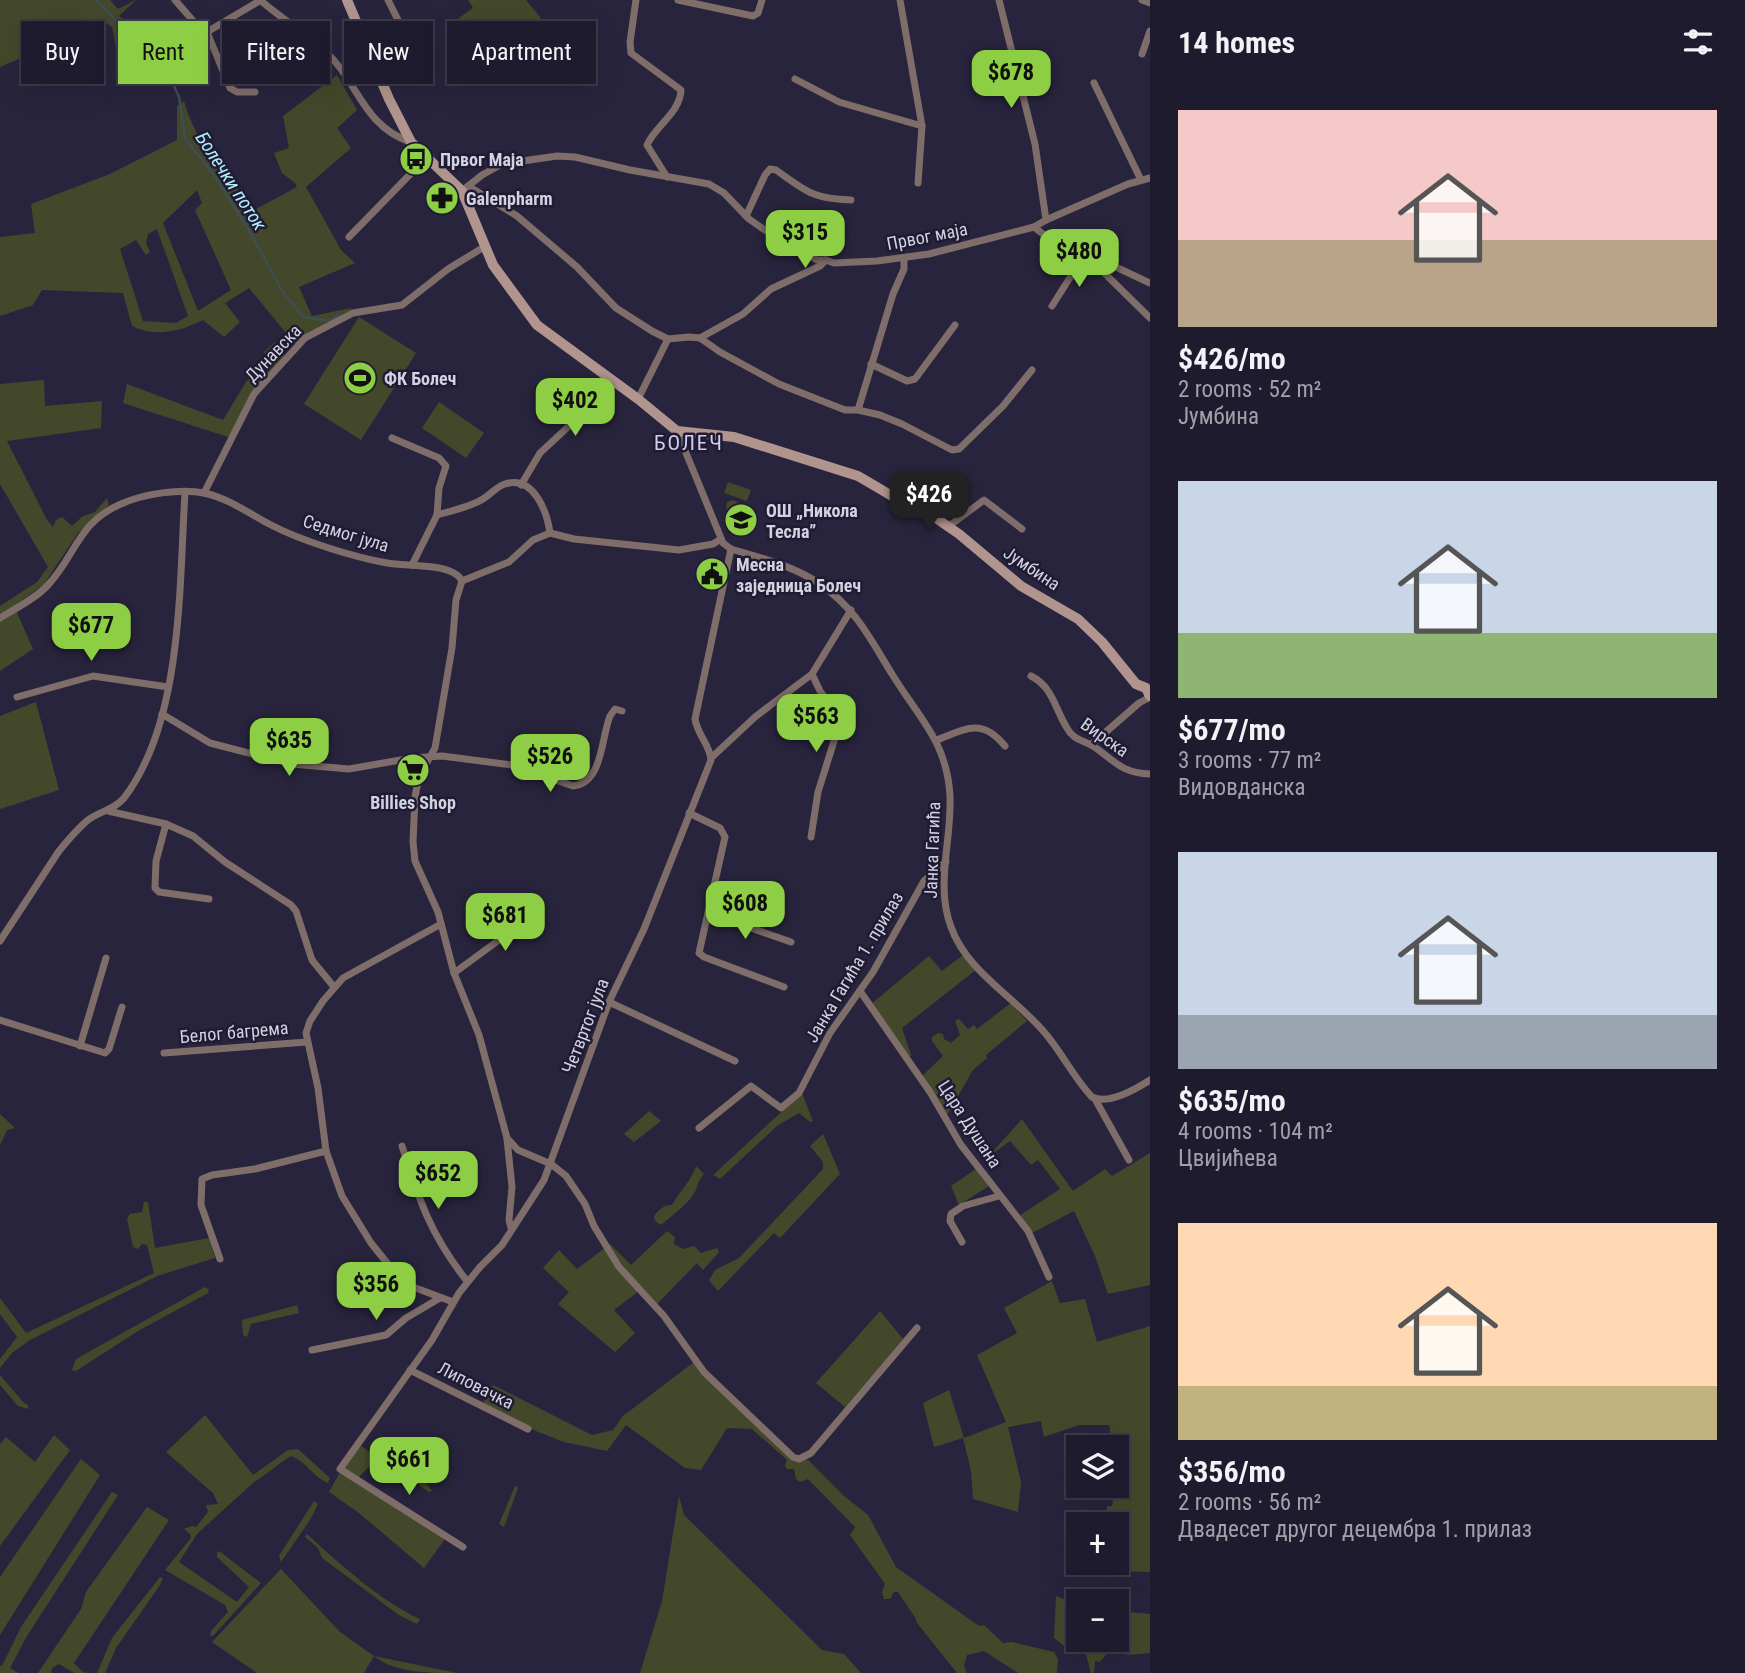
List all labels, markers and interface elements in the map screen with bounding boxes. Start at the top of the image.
chip: Buy [21,21,104,84]
chip: Rent [118,21,208,84]
chip: Filters [222,21,330,84]
chip: New [344,21,433,84]
chip: Apartment [447,21,596,84]
icon: filters [1679,23,1717,61]
text: 14 homes [1178,25,1295,60]
pin: $678 [970,50,1052,110]
text: $678 [988,59,1034,86]
water label: Болечки поток [191,127,272,236]
bus stop icon: Првог Маја [397,140,435,178]
place label: Првог Маја [440,149,524,170]
icon: home [1385,155,1511,281]
pharmacy icon: Galenpharm [423,179,461,217]
place label: Galenpharm [466,188,553,209]
pin: $315 [764,210,846,270]
street label: Првог маја [885,218,969,254]
text: $315 [782,219,828,246]
pin: $480 [1038,230,1120,289]
text: $480 [1056,238,1102,265]
street label: Дунавска [241,320,305,386]
text: $426/mo [1178,341,1286,376]
sports icon: ФК Болеч [341,359,379,397]
place label: ФК Болеч [384,368,456,389]
text: 2 rooms · 52 m² [1178,376,1321,403]
pin: $402 [534,378,616,438]
text: $402 [552,387,598,414]
text: Јумбина [1178,403,1259,430]
district label: БОЛЕЧ [654,431,724,455]
pin: $426 [888,472,970,532]
text: $426 [906,481,952,508]
place label: ОШ „Никола Тесла” [766,500,858,542]
school or university icon: ОШ „Никола Тесла” [722,501,760,539]
street label: Седмог јула [300,510,392,556]
icon: home [1385,526,1511,652]
street label: Јумбина [1000,542,1064,594]
place label: Месна заједница Болеч [736,554,861,596]
public building icon: Месна заједница Болеч [693,555,731,593]
pin: $677 [50,604,132,663]
text: $677 [68,612,114,639]
pin: $563 [775,694,857,754]
text: $563 [793,703,839,730]
text: $677/mo [1178,712,1286,747]
street label: Вирска [1077,713,1133,761]
pin: $635 [248,718,330,778]
text: $635 [266,727,312,754]
pin: $526 [509,734,591,794]
text: $526 [527,743,573,770]
text: 3 rooms · 77 m² [1178,747,1321,774]
supermarket icon: Billies Shop [394,751,432,789]
text: Видовданска [1178,774,1305,801]
place label: Billies Shop [370,792,456,813]
street label: Јанка Гагића [920,801,944,899]
pin: $608 [704,881,786,941]
street label: Јанка Гагића 1. прилаз [801,888,907,1046]
text: $608 [722,890,768,917]
pin: $681 [464,894,546,953]
icon: home [1385,897,1511,1023]
text: $681 [482,902,528,929]
street label: Четвртог јула [557,975,613,1077]
street label: Белог багрема [179,1017,289,1047]
street label: Цара Душана [934,1076,1006,1172]
text: $635/mo [1178,1083,1286,1118]
text: 4 rooms · 104 m² [1178,1118,1333,1145]
text: Цвијићева [1178,1145,1278,1172]
pin: $652 [397,1152,479,1211]
text: $652 [415,1160,461,1187]
pin: $356 [335,1262,417,1322]
icon: home [1385,1268,1511,1394]
text: $356 [353,1271,399,1298]
street label: Липовачка [435,1357,517,1413]
map controls [1066,1435,1129,1652]
button: layers [1066,1435,1129,1498]
pin: $661 [368,1438,450,1497]
text: $661 [386,1446,432,1473]
text: $356/mo [1178,1454,1286,1489]
text: 2 rooms · 56 m² [1178,1489,1321,1516]
button: + [1066,1512,1129,1575]
text: Двадесет другог децембра 1. прилаз [1178,1516,1532,1543]
button: − [1066,1589,1129,1652]

